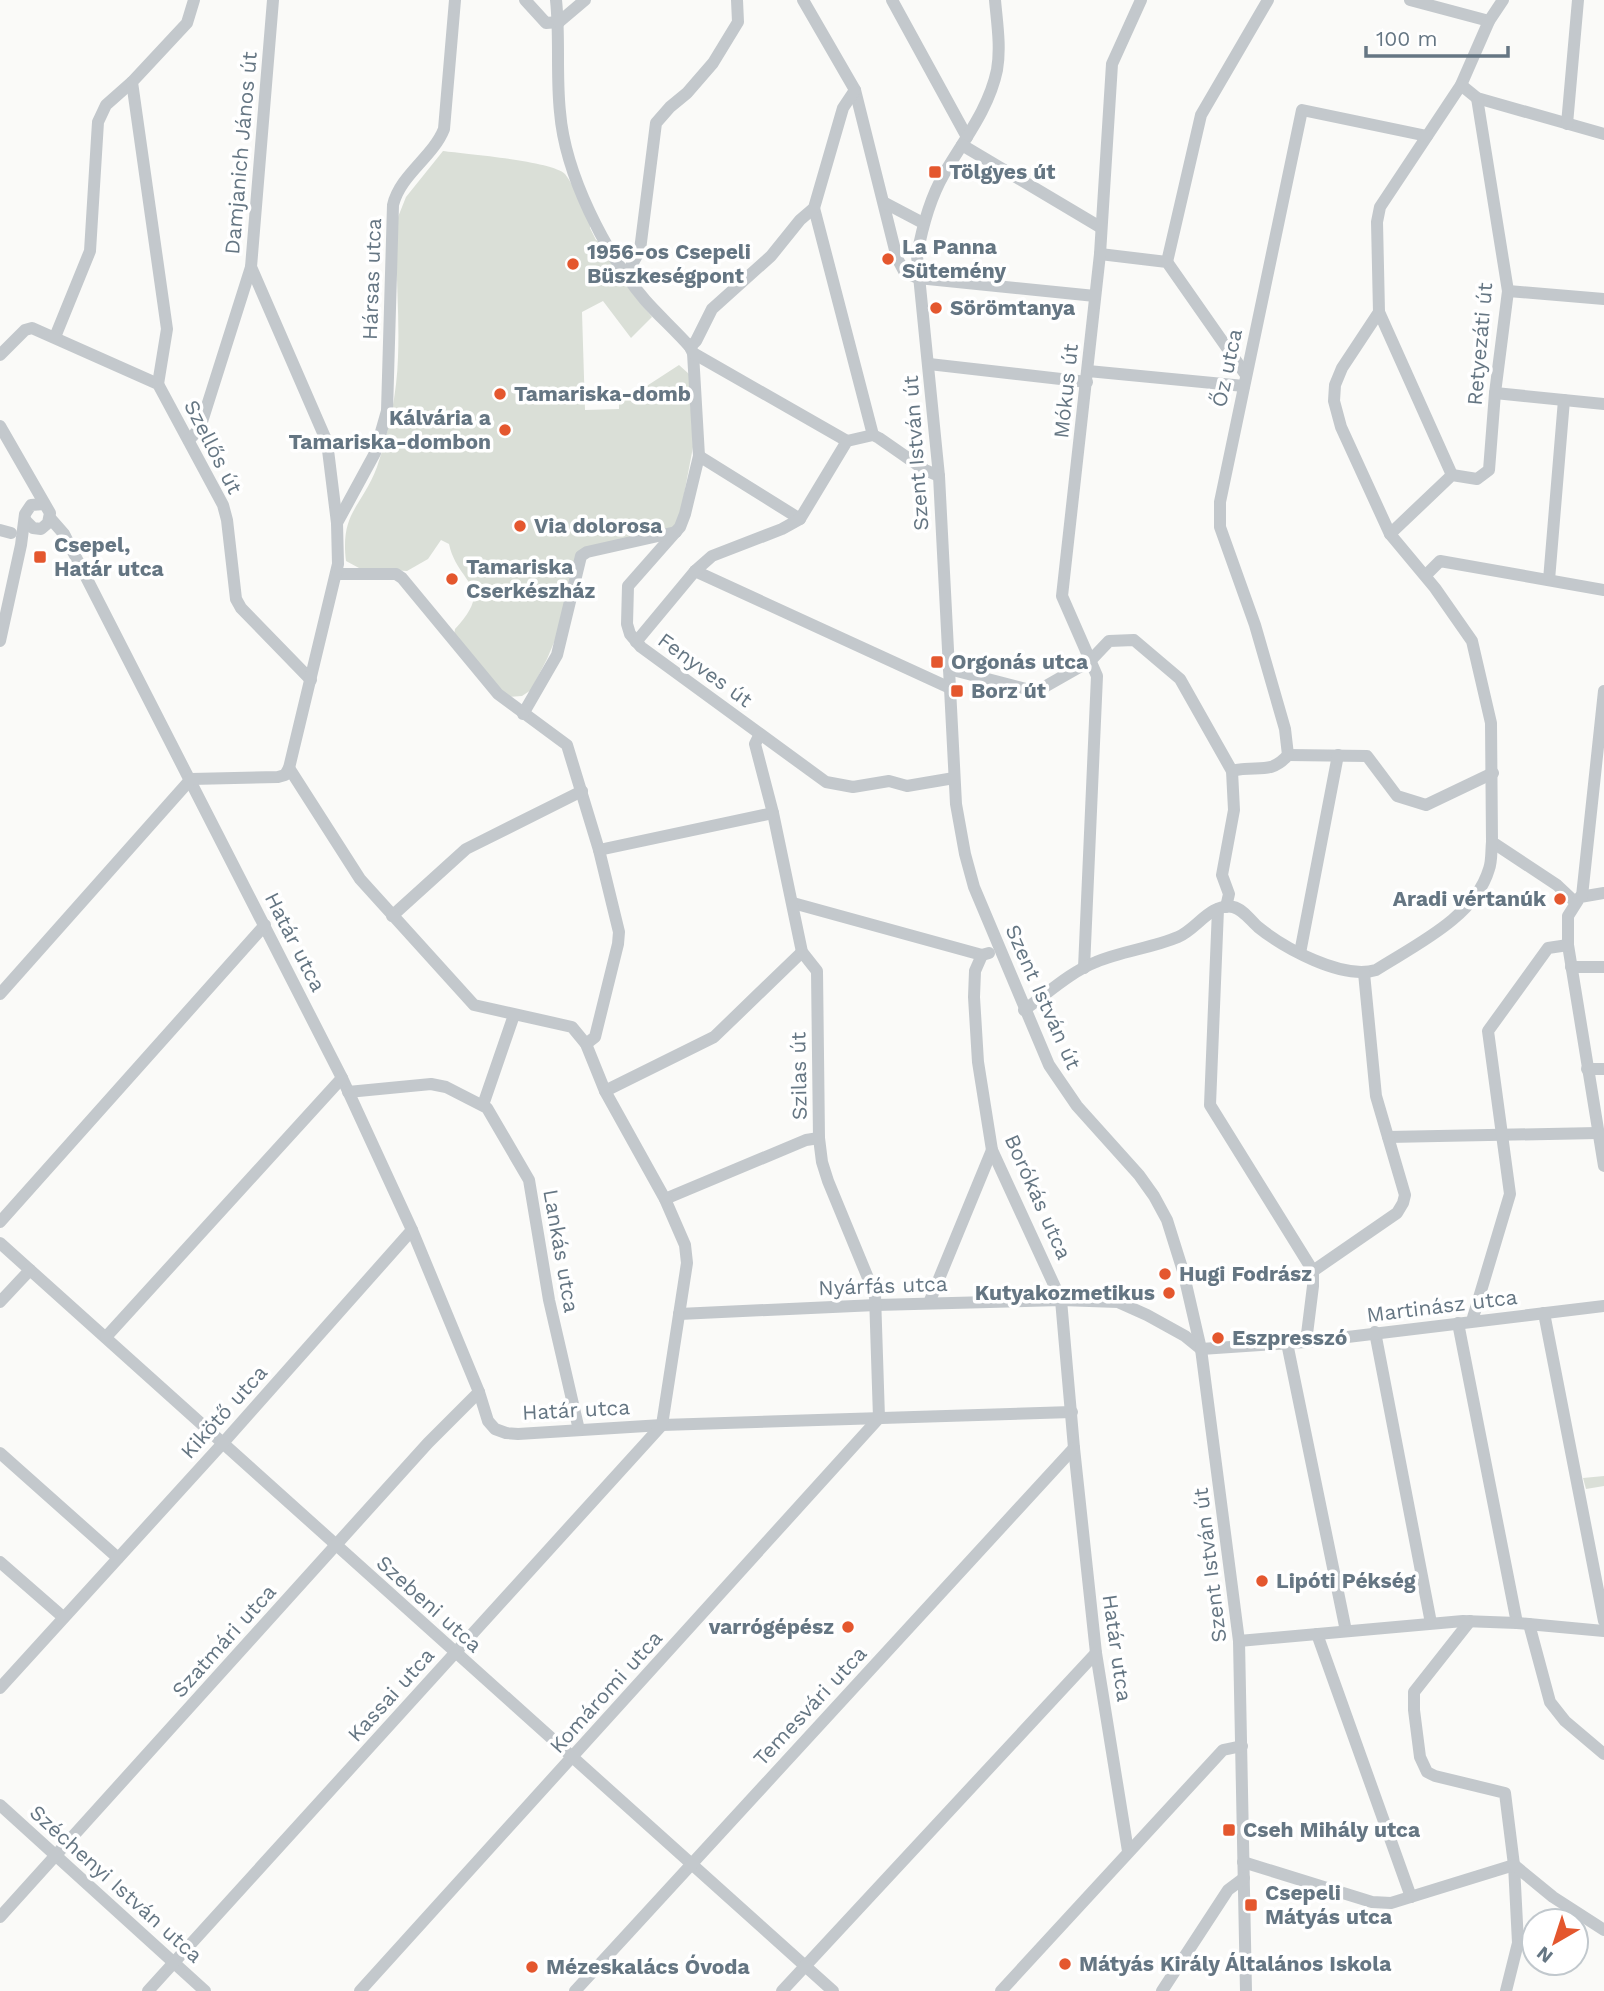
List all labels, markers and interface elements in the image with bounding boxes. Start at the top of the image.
scale bar [1366,14,1508,58]
text: 100 m [1376,26,1438,51]
street label: Damjanich János út [219,50,262,255]
place label: Tölgyes út [949,159,1055,184]
marker: Tölgyes út [927,164,943,180]
street label: Hársas utca [357,218,386,340]
place label: La Panna Sütemény [902,234,1006,283]
place label: 1956-os Csepeli Büszkeségpont [587,239,751,288]
marker: La Panna Sütemény [880,251,896,267]
marker: 1956-os Csepeli Büszkeségpont [565,256,581,272]
street label: Retyezáti út [1462,281,1497,406]
place label: Sörömtanya [950,295,1076,320]
marker: Sörömtanya [928,300,944,316]
street label: Őz utca [1206,326,1247,409]
street label: Mókus út [1048,342,1083,440]
street label: Szent István út [898,374,933,532]
place label: Tamariska-domb [514,381,691,406]
marker: Tamariska-domb [492,386,508,402]
street label: Szellős út [179,396,248,498]
place label: Kálvária a Tamariska-dombon [289,405,492,454]
marker: Kálvária a Tamariska-dombon [497,422,513,438]
place label: Via dolorosa [534,513,663,538]
marker: Via dolorosa [512,518,528,534]
place label: Csepel, Határ utca [54,532,165,581]
marker: Csepel, Határ utca [32,549,48,565]
place label: Tamariska Cserkészház [466,554,595,603]
marker: Tamariska Cserkészház [444,571,460,587]
street label: Fenyves út [653,627,757,712]
place label: Orgonás utca [951,649,1089,674]
marker: Orgonás utca [929,654,945,670]
place label: Borz út [971,678,1046,703]
marker: Borz út [949,683,965,699]
place label: Aradi vértanúk [1393,886,1547,911]
street label: Határ utca [260,888,331,996]
marker: Aradi vértanúk [1552,891,1568,907]
street label: Szent István út [1000,921,1087,1073]
street label: Szilas út [785,1031,812,1120]
street label: Borókás utca [1000,1130,1077,1263]
street label: Lankás utca [538,1187,585,1315]
place label: Hugi Fodrász [1179,1261,1312,1286]
marker: Hugi Fodrász [1157,1266,1173,1282]
street label: Nyárfás utca [818,1271,948,1300]
place label: Kutyakozmetikus [975,1280,1155,1305]
street label: Martinász utca [1365,1284,1519,1327]
marker: Kutyakozmetikus [1161,1285,1177,1301]
place label: Eszpresszó [1232,1325,1347,1350]
marker: Eszpresszó [1210,1330,1226,1346]
street label: Kikötő utca [175,1360,272,1464]
street label: Határ utca [521,1394,631,1425]
street label: Szent István út [1188,1486,1231,1644]
street label: Szebeni utca [372,1550,487,1657]
place label: Lipóti Pékség [1276,1568,1416,1593]
marker: Lipóti Pékség [1254,1573,1270,1589]
street label: Szatmári utca [166,1579,281,1702]
street label: Határ utca [1098,1593,1137,1703]
place label: varrógépész [708,1614,834,1639]
marker: varrógépész [840,1619,856,1635]
street label: Komáromi utca [544,1625,667,1758]
street label: Temesvári utca [748,1640,872,1771]
street label: Kassai utca [342,1643,439,1747]
street label: Széchenyi István utca [25,1800,208,1968]
place label: Cseh Mihály utca [1243,1817,1421,1842]
marker: Cseh Mihály utca [1221,1822,1237,1838]
place label: Csepeli Mátyás utca [1265,1880,1393,1929]
marker: Csepeli Mátyás utca [1243,1897,1259,1913]
north arrow [1520,1907,1590,1977]
text: N [1532,1941,1557,1968]
place label: Mátyás Király Általános Iskola [1079,1951,1392,1976]
place label: Mézeskalács Óvoda [546,1954,750,1979]
marker: Mátyás Király Általános Iskola [1057,1956,1073,1972]
marker: Mézeskalács Óvoda [524,1959,540,1975]

